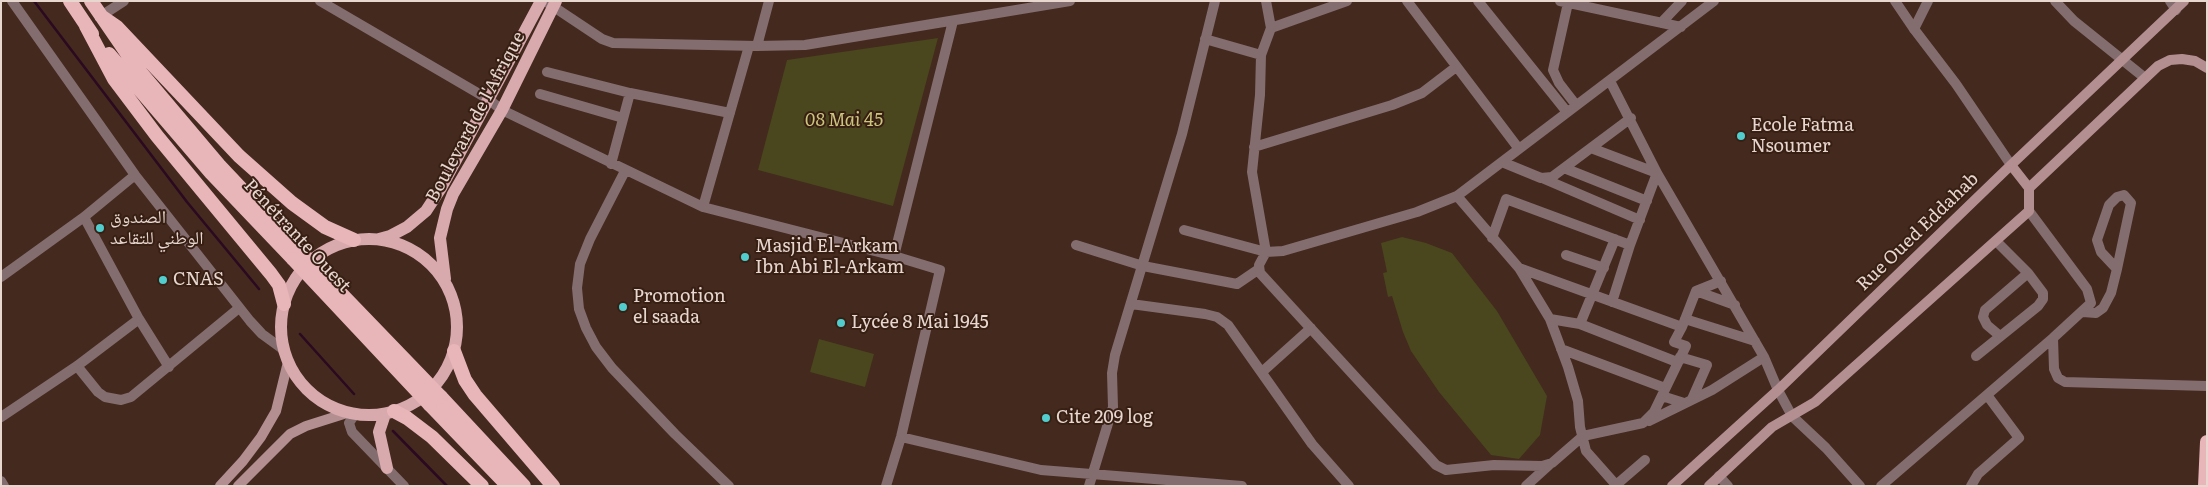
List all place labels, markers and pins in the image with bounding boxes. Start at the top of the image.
place label: Ecole Fatma Nsoumer [1751,115,1854,158]
marker: Ecole Fatma Nsoumer [1735,130,1747,142]
place label: الصندوق الوطني للتقاعد [110,207,203,250]
marker: الصندوق الوطني للتقاعد [94,222,106,234]
place label: Masjid El-Arkam Ibn Abi El-Arkam [755,236,904,278]
marker: Masjid El-Arkam Ibn Abi El-Arkam [739,251,751,263]
place label: CNAS [173,269,224,291]
marker: CNAS [157,274,169,286]
place label: Promotion el saada [633,286,726,328]
marker: Promotion el saada [617,301,629,313]
place label: Lycée 8 Mai 1945 [851,312,989,334]
marker: Lycée 8 Mai 1945 [835,317,847,329]
place label: Cite 209 log [1056,407,1153,429]
marker: Cite 209 log [1040,412,1052,424]

